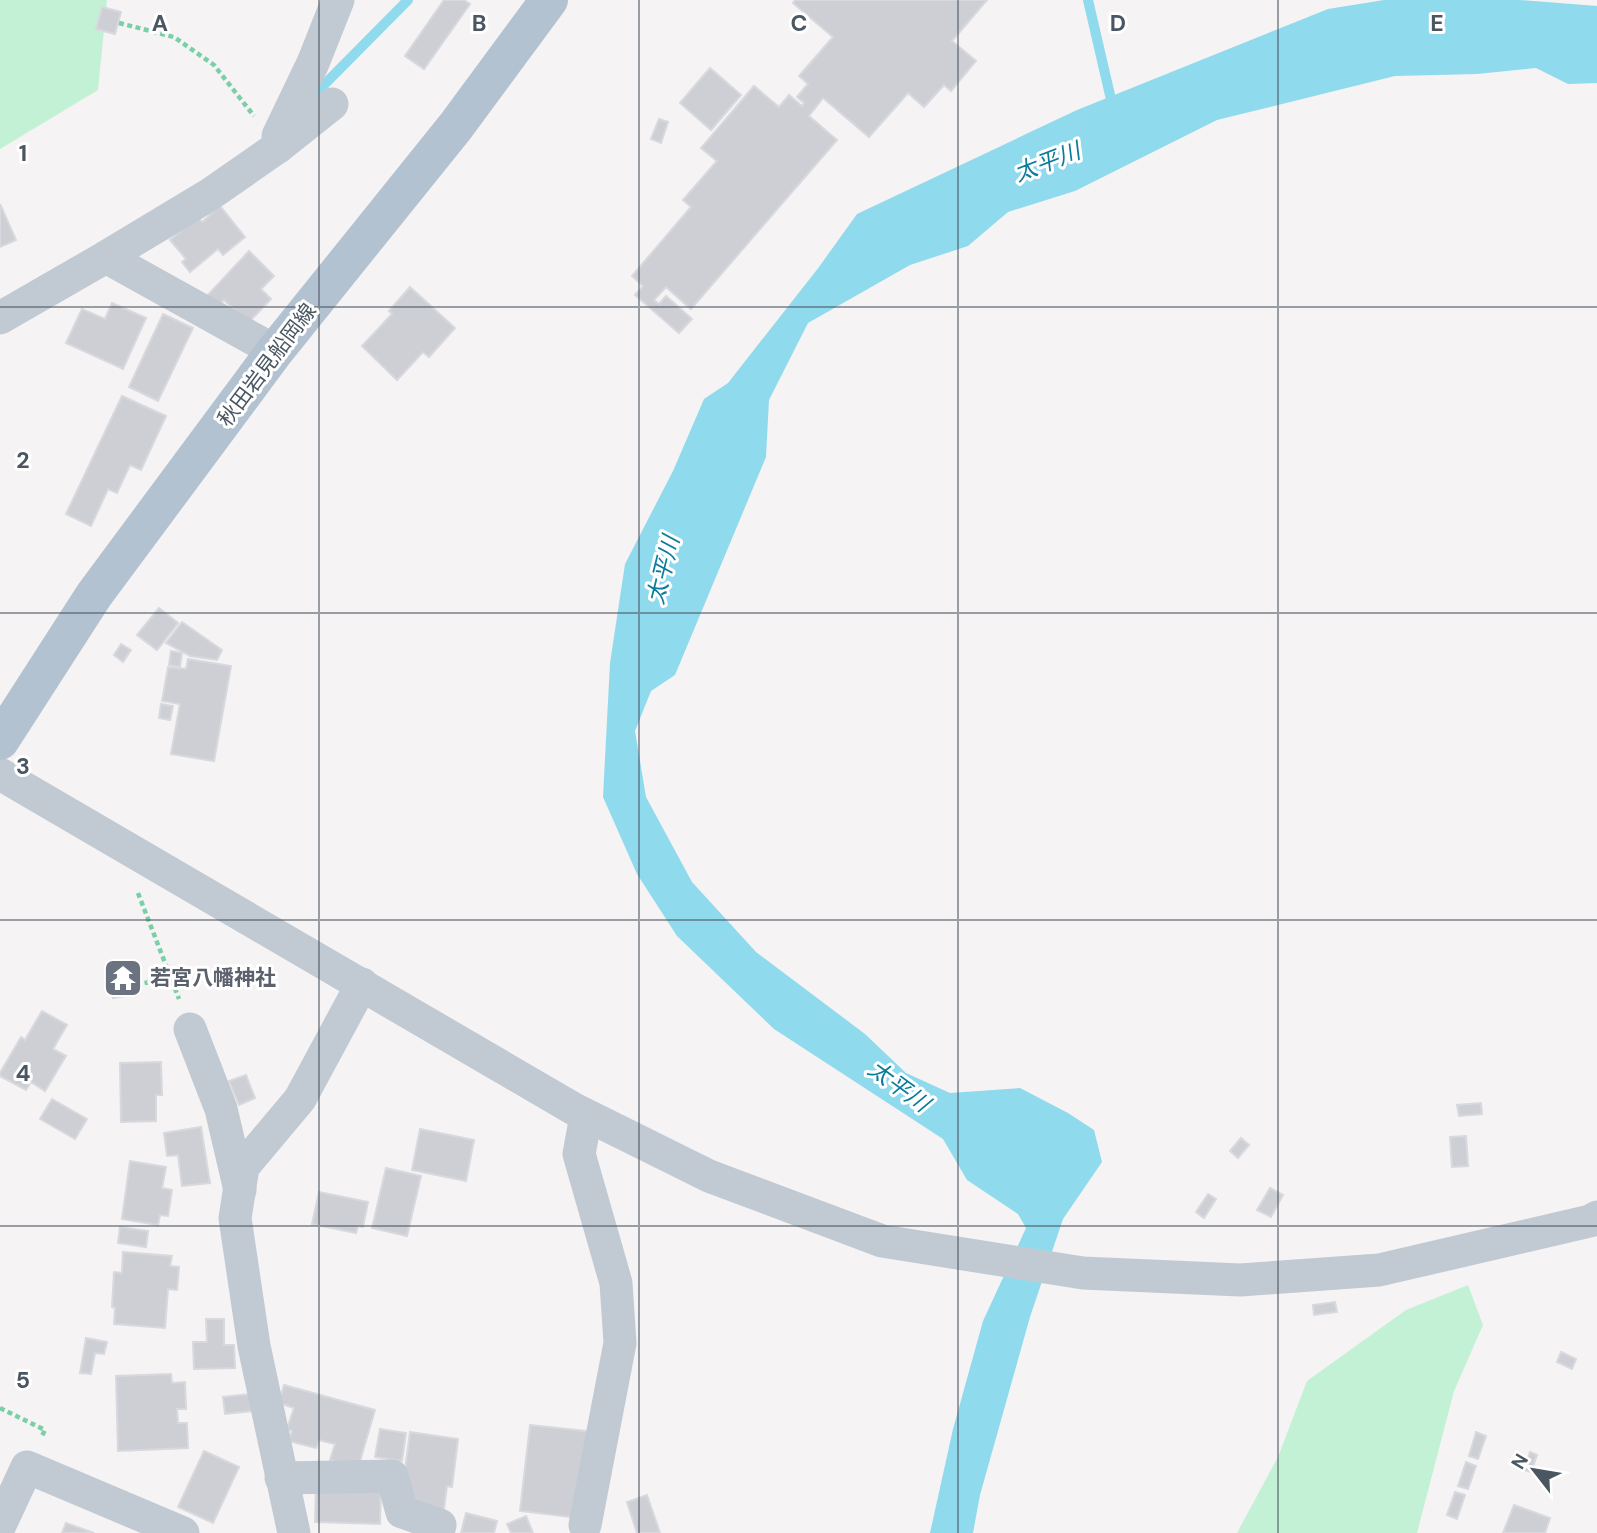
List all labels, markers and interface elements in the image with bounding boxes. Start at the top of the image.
text: A [152,8,168,38]
text: B [472,8,486,38]
text: C [791,8,807,38]
text: D [1110,8,1126,38]
text: E [1430,8,1444,38]
water label: 太平川 [1009,135,1087,188]
text: 1 [19,138,27,168]
street label: 秋田岩見船岡線 [212,298,322,432]
text: 2 [16,445,30,475]
water label: 太平川 [640,530,687,607]
text: 3 [16,751,30,781]
temple icon: 若宮八幡神社 [102,957,144,999]
place label: 若宮八幡神社 [150,964,276,992]
water label: 太平川 [862,1054,938,1120]
text: 4 [16,1058,31,1088]
text: 5 [16,1365,30,1395]
north arrow [1499,1435,1569,1505]
text: N [1506,1449,1534,1474]

